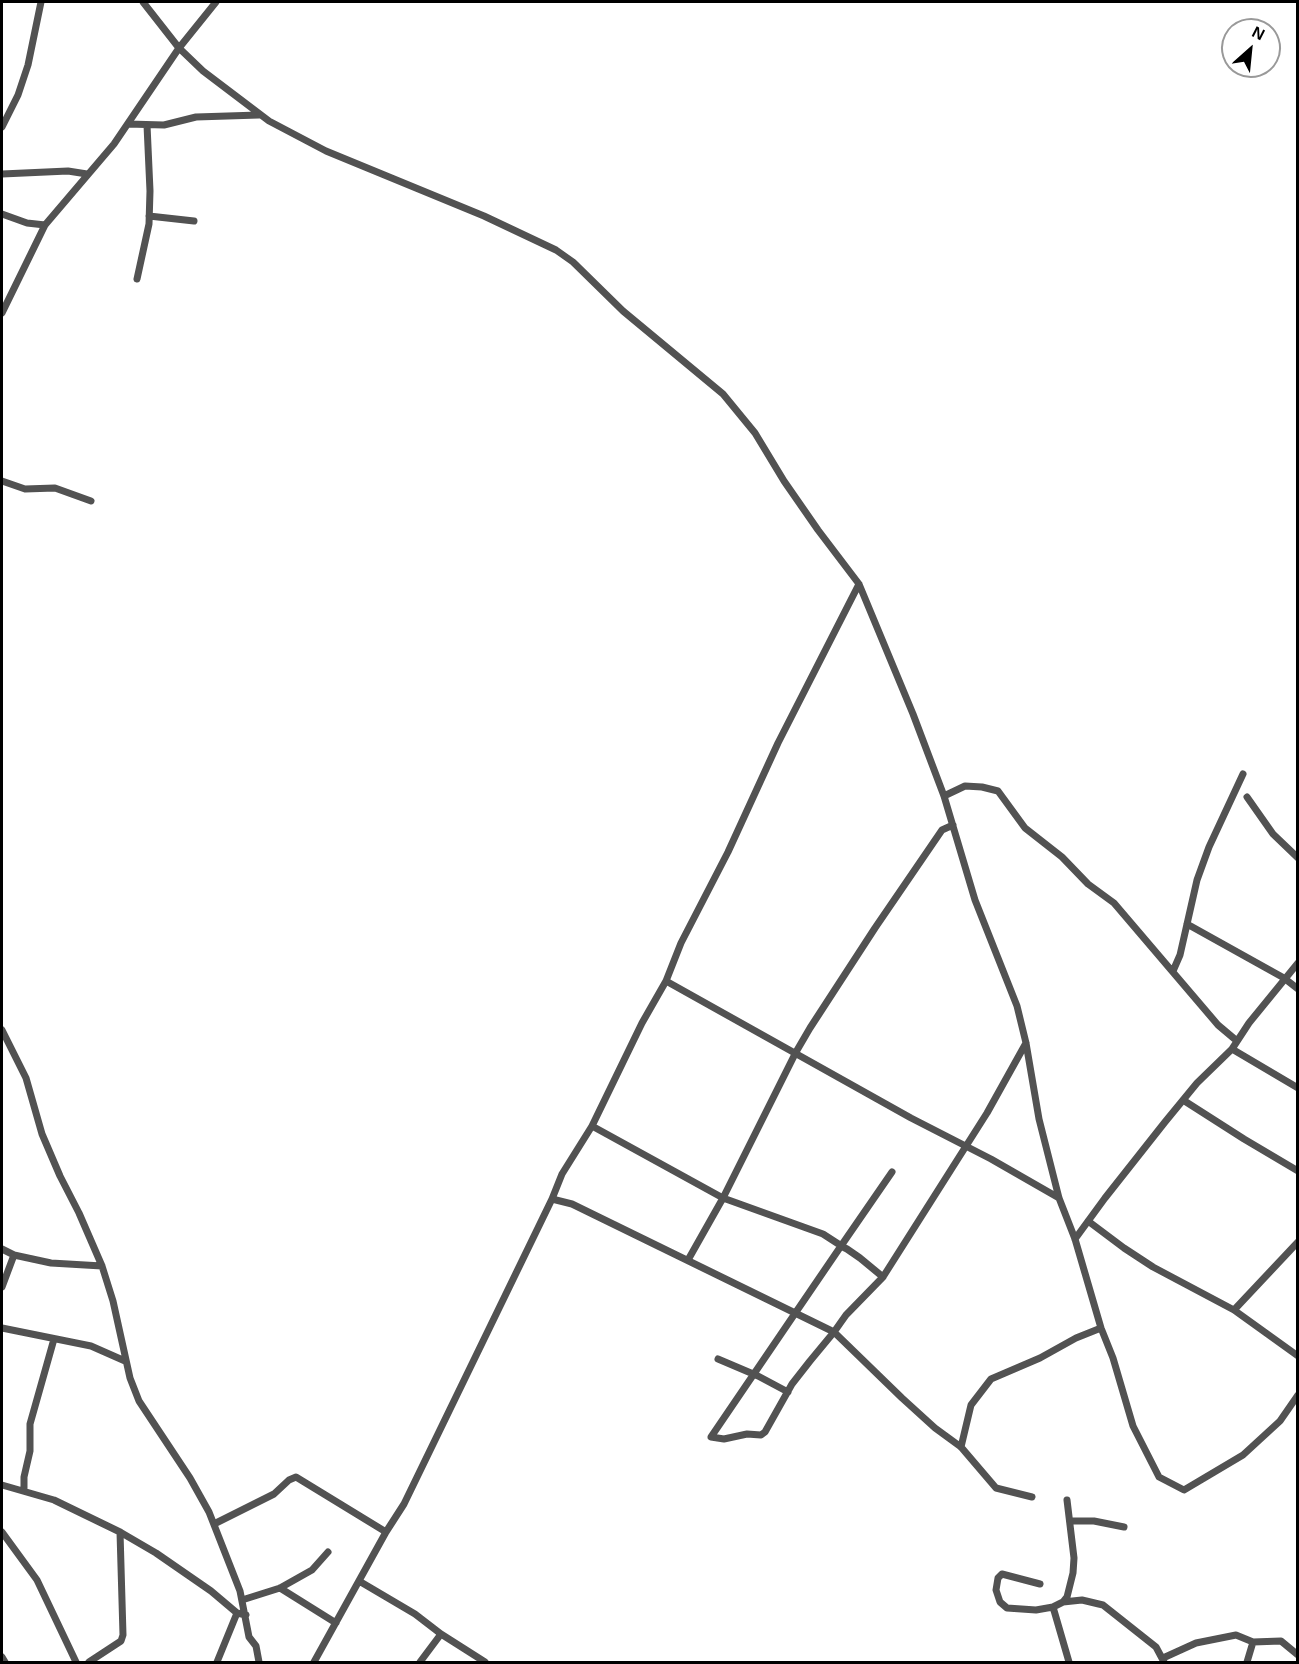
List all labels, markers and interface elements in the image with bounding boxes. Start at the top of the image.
north arrow [1221,18,1281,78]
text: N [1249,23,1268,43]

